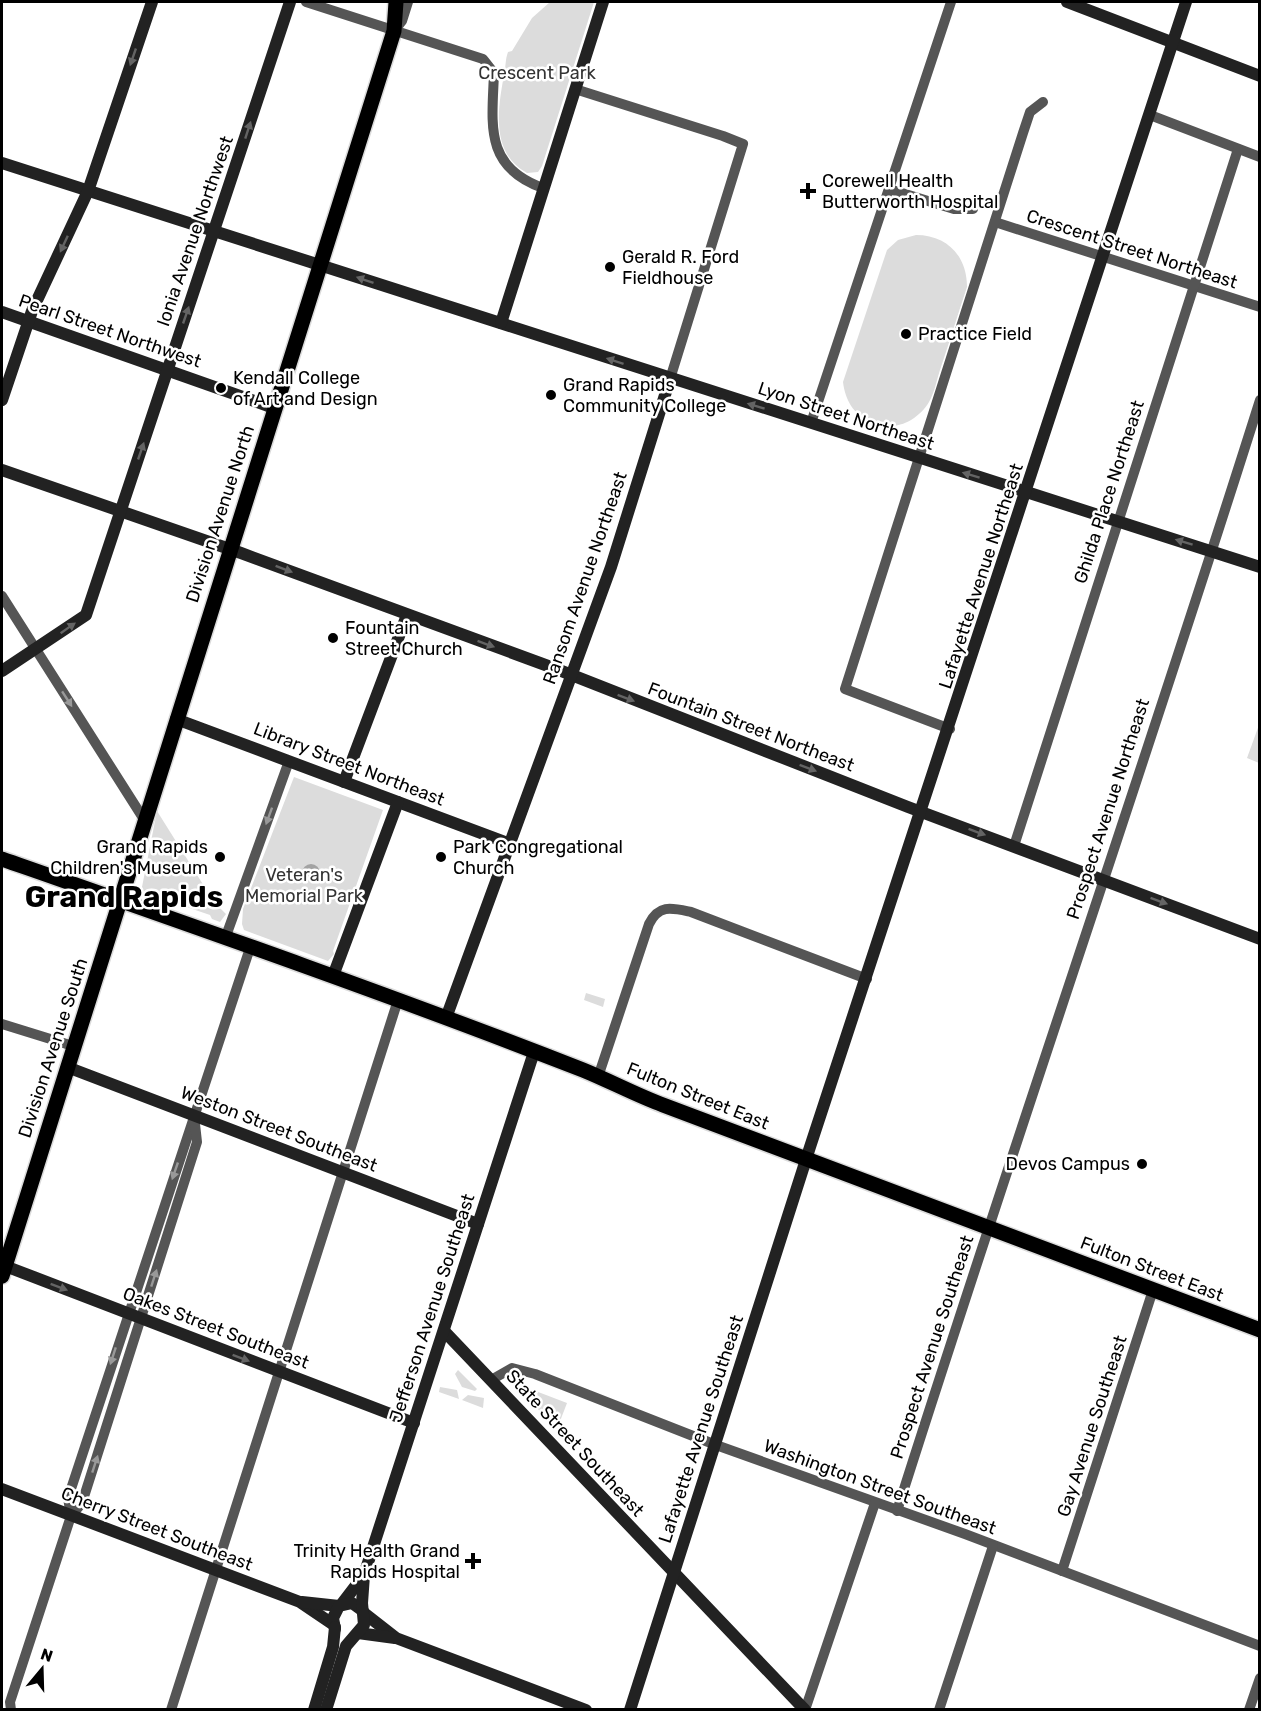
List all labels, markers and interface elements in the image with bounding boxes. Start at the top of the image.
one-way arrow [128,48,138,66]
park label: Crescent Park [478,62,597,84]
one-way arrow [244,121,253,139]
street label: Ionia Avenue Northwest [152,133,238,329]
place label: Corewell Health Butterworth Hospital [822,170,998,213]
marker: Corewell Health Butterworth Hospital [799,182,817,200]
street label: Crescent Street Northeast [1024,204,1240,294]
one-way arrow [60,236,69,253]
place label: Gerald R. Ford Fieldhouse [622,246,739,289]
marker: Gerald R. Ford Fieldhouse [603,260,617,274]
one-way arrow [356,275,374,285]
street label: Pearl Street Northwest [16,289,204,373]
one-way arrow [181,306,191,324]
place label: Practice Field [918,323,1032,345]
marker: Practice Field [899,327,913,341]
one-way arrow [606,355,624,365]
place label: Kendall College of Art and Design [233,367,378,410]
place label: Grand Rapids Community College [563,374,726,417]
street label: Lyon Street Northeast [755,377,937,455]
marker: Kendall College of Art and Design [214,381,228,395]
marker: Grand Rapids Community College [544,388,558,402]
street label: Ghilda Place Northeast [1069,398,1149,586]
one-way arrow [747,400,765,410]
street label: Division Avenue North [181,423,259,605]
one-way arrow [136,442,146,460]
street label: Lafayette Avenue Northeast [934,461,1028,691]
street label: Ransom Avenue Northeast [538,469,632,687]
one-way arrow [962,469,980,479]
one-way arrow [1175,537,1193,547]
one-way arrow [275,565,293,574]
place label: Fountain Street Church [345,617,463,660]
one-way arrow [60,622,76,634]
marker: Fountain Street Church [326,631,340,645]
one-way arrow [478,640,496,650]
street label: Fountain Street Northeast [645,677,857,777]
one-way arrow [61,690,72,707]
one-way arrow [617,694,635,703]
street label: Prospect Avenue Northeast [1062,696,1154,922]
street label: Library Street Northeast [250,717,448,811]
one-way arrow [799,764,817,773]
one-way arrow [264,807,274,825]
one-way arrow [968,828,986,838]
place label: Grand Rapids Children's Museum [50,836,208,879]
place label: Park Congregational Church [453,836,623,879]
marker: Grand Rapids Children's Museum [213,850,227,864]
marker: Park Congregational Church [434,850,448,864]
park label: Veteran's Memorial Park [245,864,364,907]
district label: Grand Rapids [25,879,223,915]
one-way arrow [1150,897,1168,907]
street label: Division Avenue South [14,955,92,1141]
street label: Fulton Street East [624,1057,772,1135]
street label: Weston Street Southeast [177,1081,381,1177]
place label: Devos Campus [1006,1153,1130,1175]
marker: Devos Campus [1135,1157,1149,1171]
one-way arrow [169,1162,179,1180]
street label: Jefferson Avenue Southeast [385,1191,479,1425]
street label: Fulton Street East [1077,1232,1227,1306]
street label: Prospect Avenue Southeast [885,1233,979,1461]
one-way arrow [150,1269,159,1287]
one-way arrow [51,1282,69,1292]
street label: Oakes Street Southeast [120,1282,312,1374]
street label: Lafayette Avenue Southeast [654,1312,748,1546]
street label: Gay Avenue Southeast [1052,1333,1132,1519]
one-way arrow [108,1347,118,1365]
one-way arrow [232,1353,250,1363]
street label: State Street Southeast [501,1365,649,1521]
street label: Washington Street Southeast [761,1435,999,1539]
one-way arrow [91,1455,100,1473]
street label: Cherry Street Southeast [58,1482,256,1576]
place label: Trinity Health Grand Rapids Hospital [294,1540,460,1583]
marker: Trinity Health Grand Rapids Hospital [464,1552,482,1570]
north arrow [12,1639,72,1699]
text: N [38,1644,55,1666]

